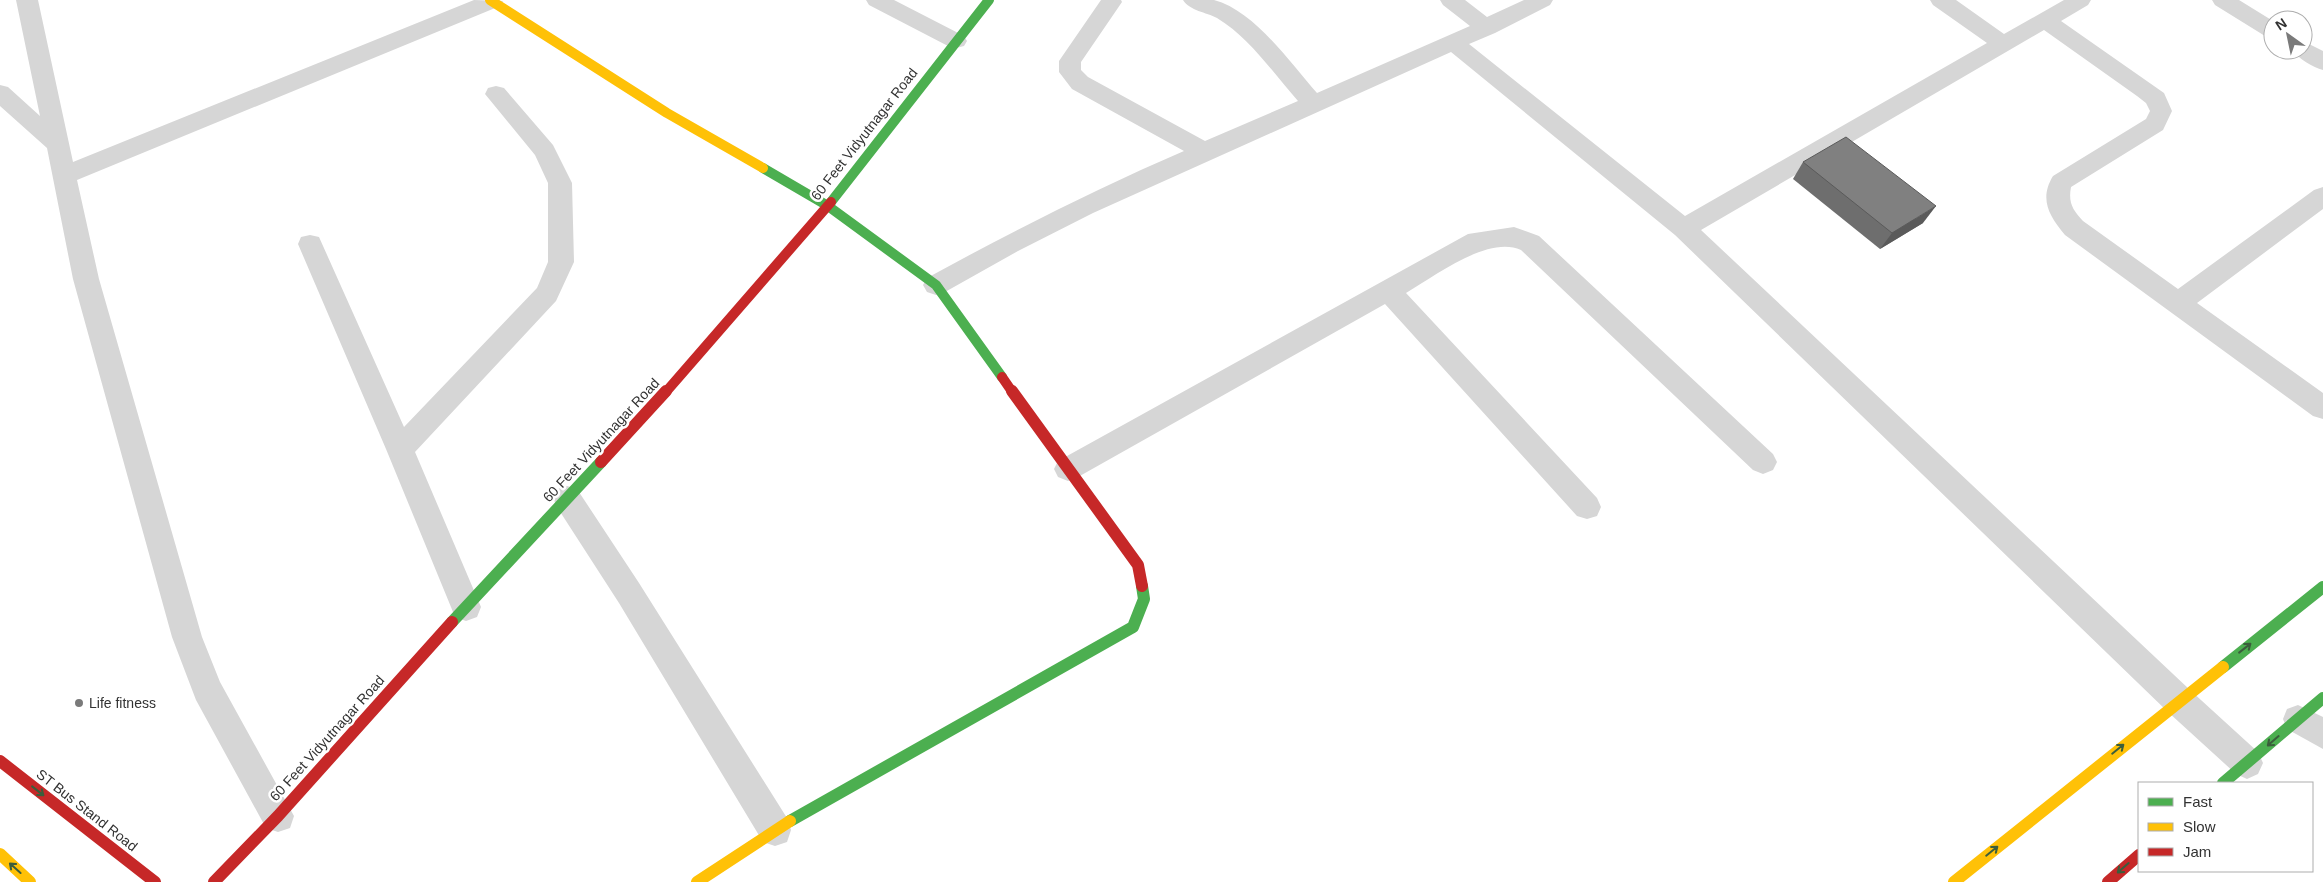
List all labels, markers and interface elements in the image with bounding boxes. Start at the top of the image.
north arrow [2263,10,2313,60]
text: N [2272,15,2290,34]
street label: 60 Feet Vidyutnagar Road [807,65,921,203]
street label: 60 Feet Vidyutnagar Road [540,375,662,505]
one-way arrow [2238,643,2251,654]
street label: 60 Feet Vidyutnagar Road [266,672,388,804]
place label: Life fitness [89,695,156,711]
marker: Life fitness [73,697,85,709]
one-way arrow [2266,735,2279,747]
one-way arrow [2111,744,2124,755]
street label: ST Bus Stand Road [33,766,141,854]
legend [2138,782,2313,872]
one-way arrow [32,785,45,796]
text: Fast [2183,793,2213,810]
text: Slow [2183,818,2216,835]
text: Jam [2183,843,2211,860]
one-way arrow [1985,846,1998,857]
one-way arrow [9,862,22,874]
one-way arrow [2117,863,2130,874]

